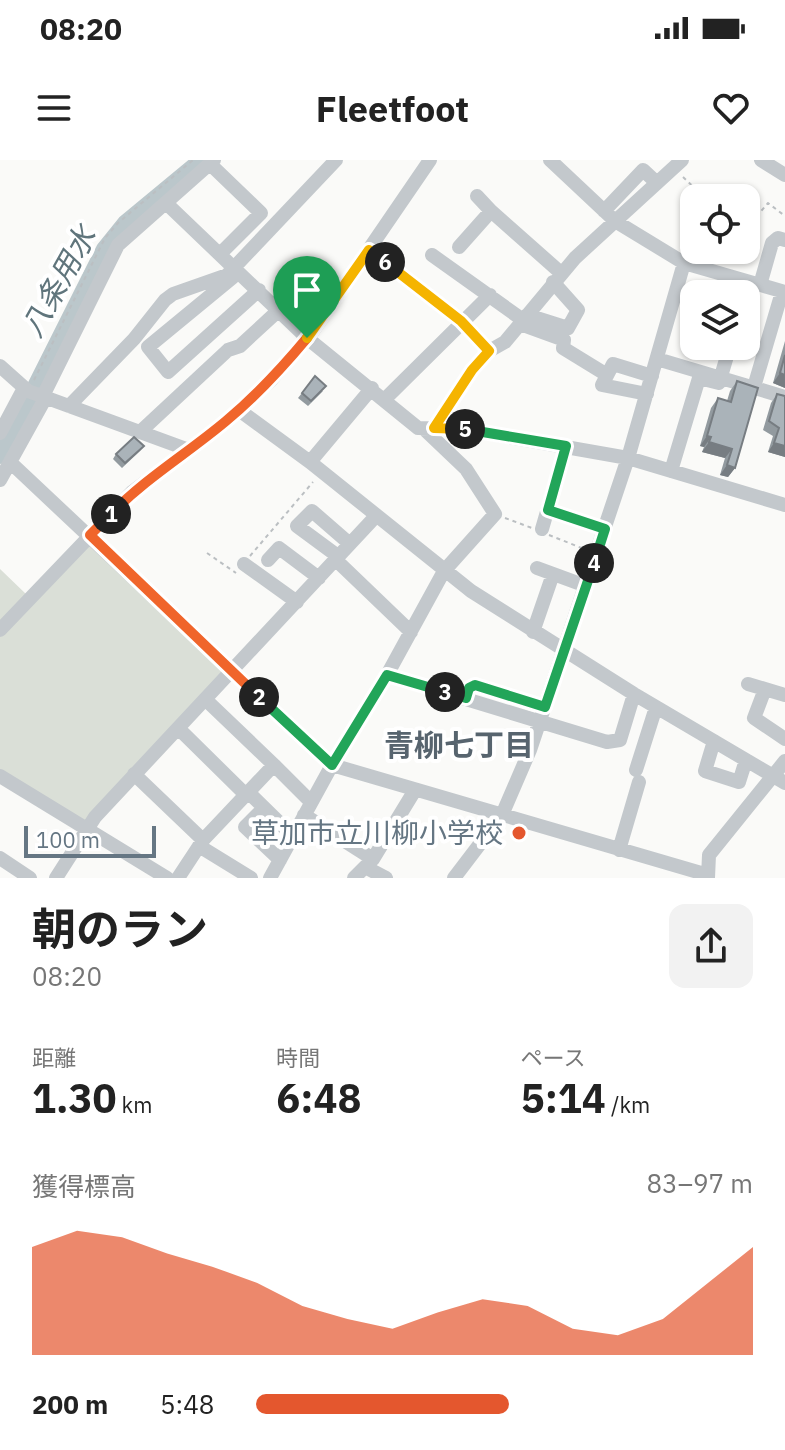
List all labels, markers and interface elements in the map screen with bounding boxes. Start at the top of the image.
text: 08:20 [40,9,122,48]
text: Fleetfoot [316,85,469,132]
icon: menu [32,86,76,130]
icon: heart [709,86,753,130]
map controls [680,184,760,360]
button: locate [680,184,760,264]
water label: 八条用水 [12,217,105,343]
pin: 6 [365,242,405,282]
text: 6 [378,247,392,276]
pin [273,256,341,338]
icon: arrive [285,268,329,312]
button: layers [680,280,760,360]
pin: 5 [445,409,485,449]
text: 5 [458,414,472,443]
pin: 1 [91,494,131,534]
text: 1 [104,499,118,528]
pin: 4 [574,543,614,583]
text: 4 [587,548,601,577]
pin: 3 [425,672,465,712]
pin: 2 [239,677,279,717]
text: 3 [438,677,452,706]
text: 2 [252,682,266,711]
district label: 青柳七丁目 [384,725,534,764]
place label: 草加市立川柳小学校 [251,814,503,851]
scale bar [24,822,156,858]
marker: 草加市立川柳小学校 [510,824,528,842]
text: 100 m [36,825,100,854]
text: 朝のラン [32,900,208,957]
button: share [669,904,753,988]
text: 08:20 [32,959,102,993]
text: 距離 [32,1043,76,1072]
text: 時間 [276,1043,320,1072]
text: ペース [521,1043,586,1072]
text: 1.30 [32,1072,116,1124]
text: 6:48 [276,1072,362,1124]
text: 5:14 [521,1072,606,1124]
text: km [116,1090,152,1119]
text: /km [606,1090,650,1119]
text: 83–97 m [646,1166,753,1200]
text: 獲得標高 [32,1169,136,1203]
text: 200 m [32,1387,108,1421]
text: 5:48 [160,1387,214,1421]

